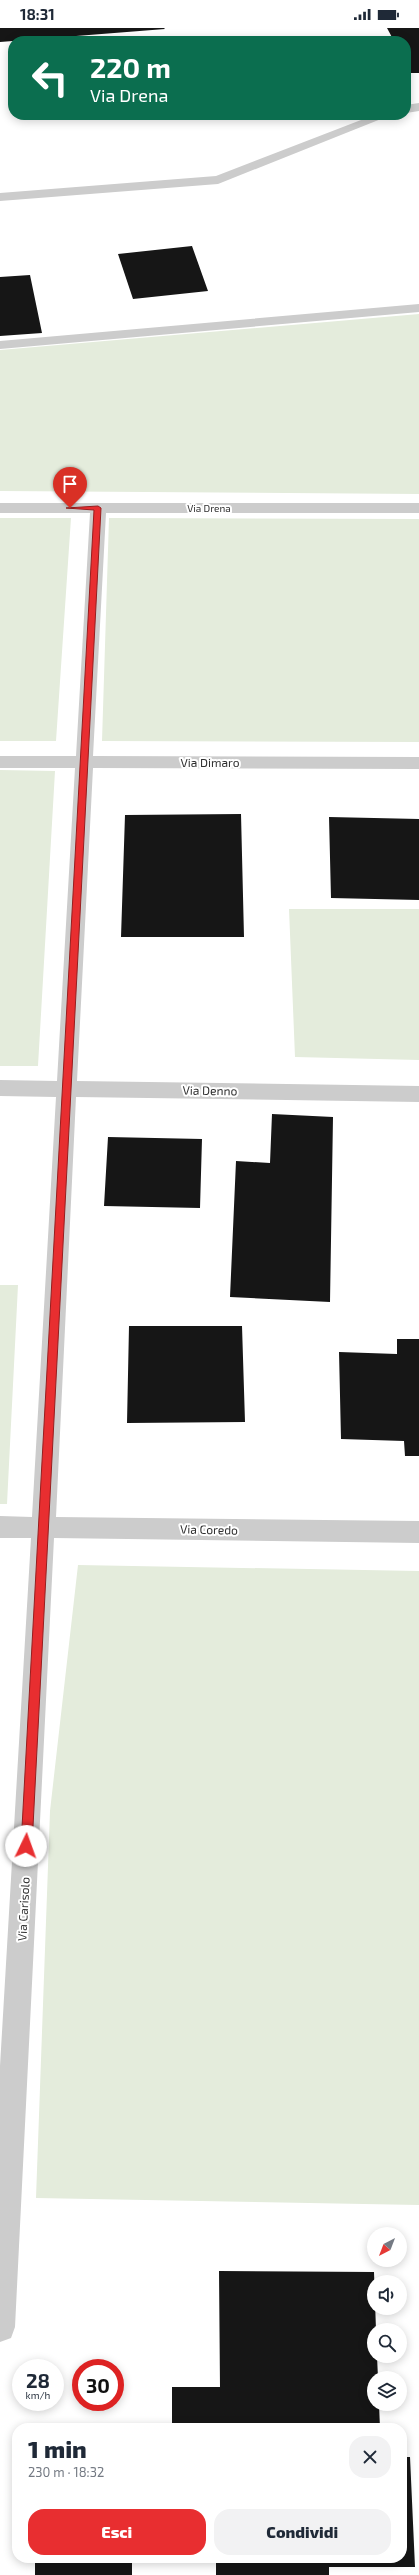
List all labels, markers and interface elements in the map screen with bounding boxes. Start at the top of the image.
text: 18:31 [20,5,55,23]
text: 220 m [90,50,171,84]
icon: left [24,52,76,104]
text: Via Drena [90,84,168,106]
pin [53,467,87,508]
icon: arrive [59,473,81,495]
street label: Via Drena [187,502,231,514]
street label: Via Dimaro [180,755,240,769]
street label: Via Denno [183,1083,238,1097]
street label: Via Coredo [180,1521,238,1537]
position arrow [5,1825,47,1867]
street label: Via Carisolo [14,1876,32,1941]
north arrow [367,2227,407,2267]
map controls [367,2227,407,2411]
button: sound [367,2275,407,2315]
button: search [367,2323,407,2363]
speed limit sign: 30 [72,2359,124,2411]
text: 28 [26,2368,50,2392]
button: layers [367,2371,407,2411]
text: km/h [26,2389,50,2401]
text: 1 min [28,2434,87,2463]
button: close [349,2436,391,2478]
text: 230 m · 18:32 [28,2464,104,2480]
button: Esci [28,2509,206,2555]
button: Condividi [214,2509,391,2555]

